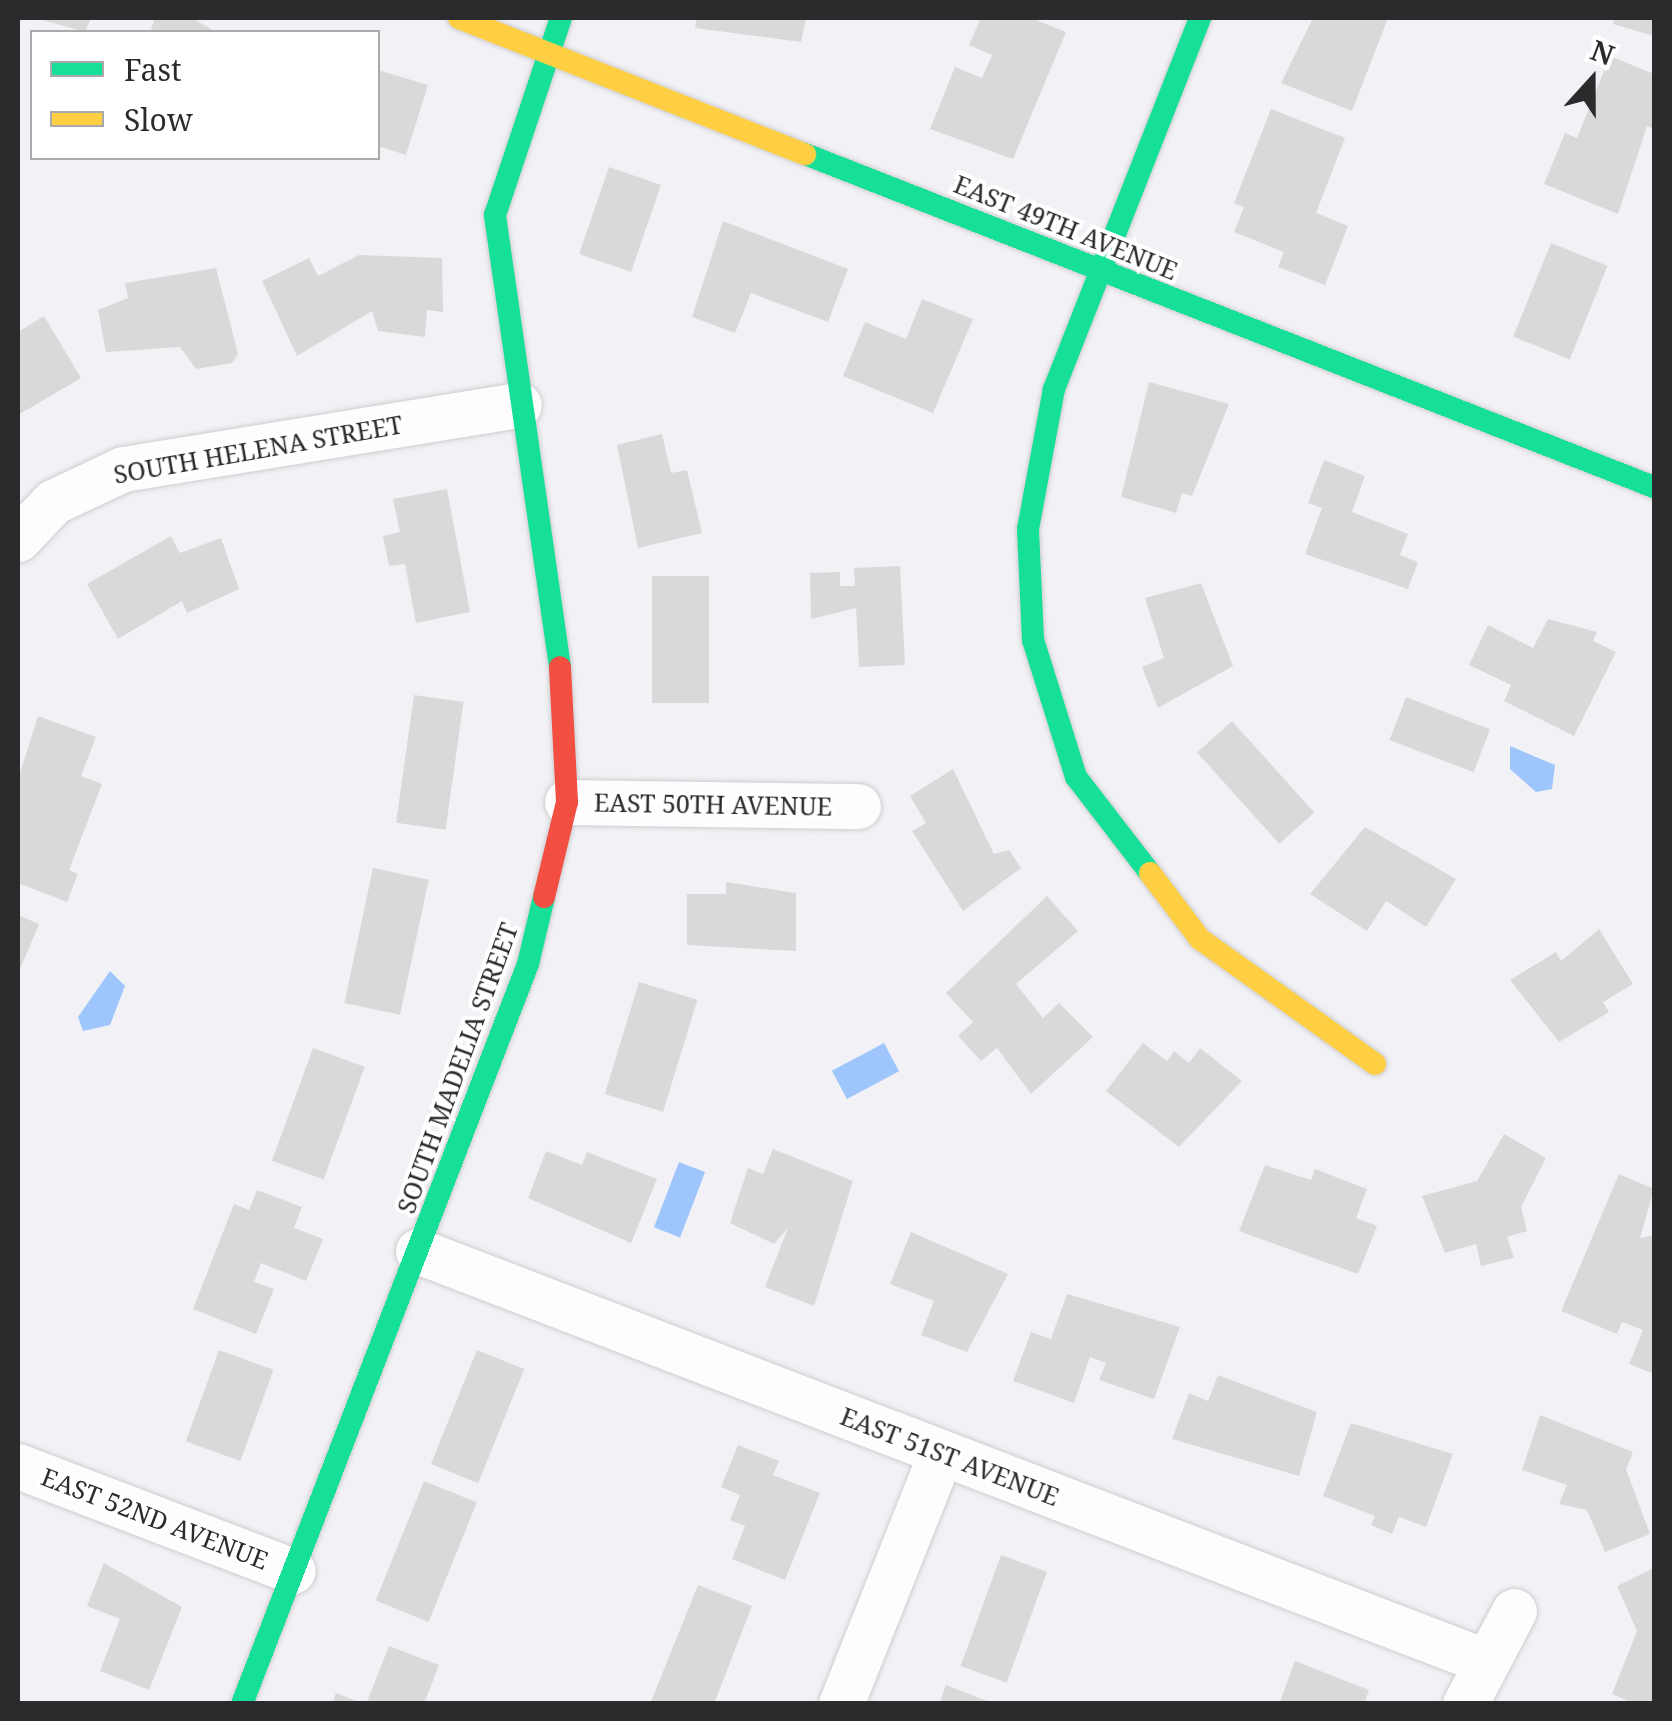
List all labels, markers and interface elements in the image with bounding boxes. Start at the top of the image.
legend [30,30,380,160]
north arrow [1542,30,1642,130]
text: N [1586,30,1620,74]
text: Fast [124,49,181,90]
text: Slow [124,99,193,140]
street label: EAST 49TH AVENUE [950,168,1182,286]
street label: SOUTH HELENA STREET [111,409,405,489]
street label: EAST 50TH AVENUE [594,787,832,821]
street label: SOUTH MADELIA STREET [390,919,524,1217]
street label: EAST 51ST AVENUE [836,1400,1064,1512]
street label: EAST 52ND AVENUE [37,1461,273,1575]

